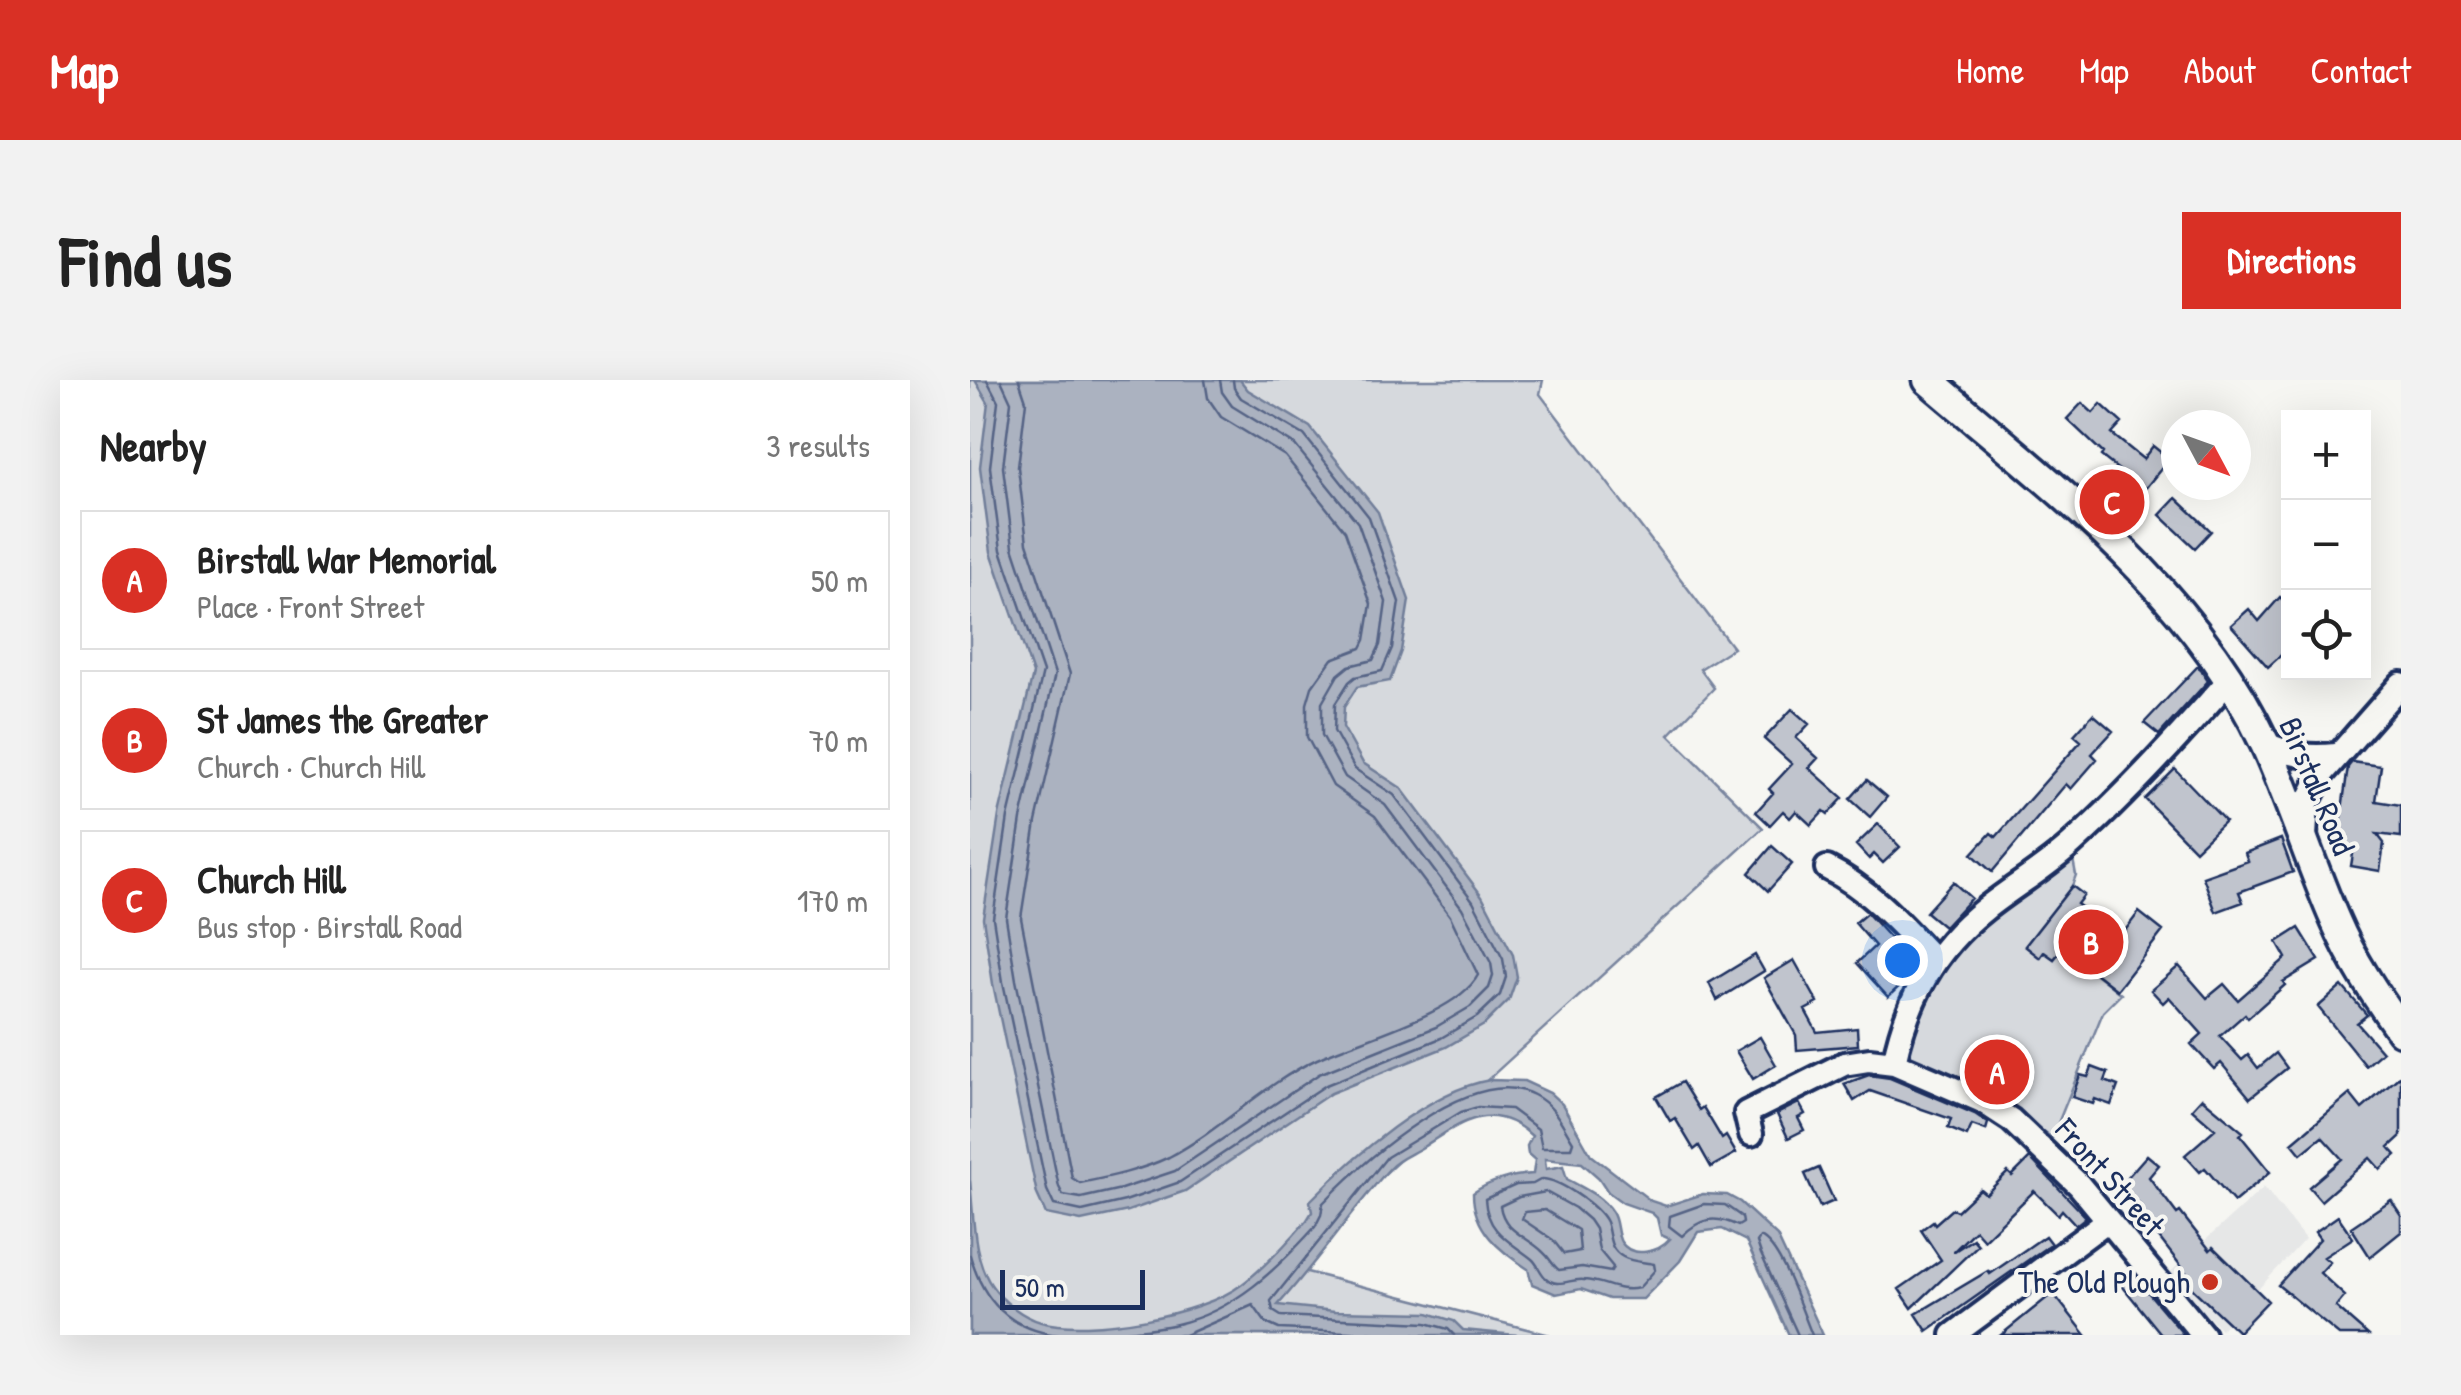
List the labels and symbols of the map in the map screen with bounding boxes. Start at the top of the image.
north arrow [2161,410,2251,500]
pin: C [2080,464,2144,540]
street label: Birstall Road [2269,711,2366,861]
pin: B [2058,904,2124,980]
your location [1877,935,1928,986]
pin: A [1964,1034,2030,1110]
street label: Front Street [2045,1108,2175,1245]
place label: The Old Plough [2018,1260,2190,1303]
scale bar [1000,1265,1145,1310]
marker: The Old Plough [2199,1271,2221,1293]

